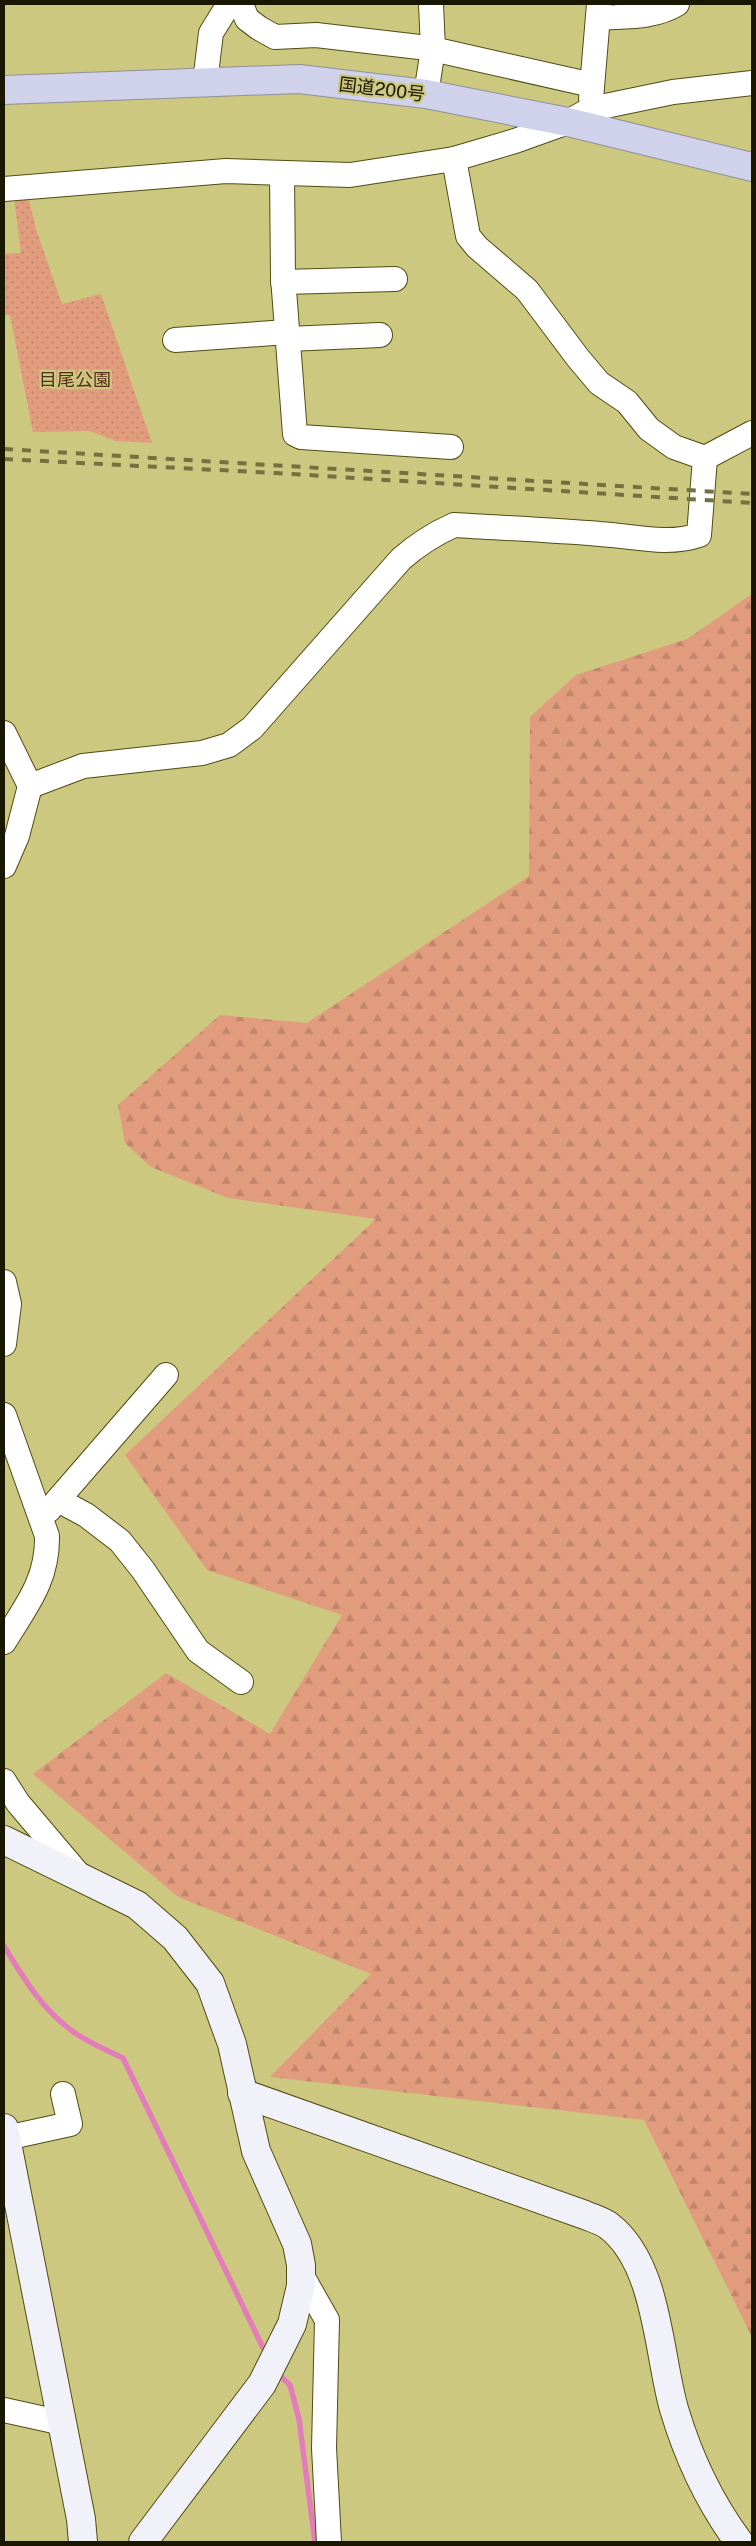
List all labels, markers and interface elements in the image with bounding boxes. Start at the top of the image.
street label: 国道200号 [338,73,426,105]
park label: 目尾公園 [39,369,111,390]

